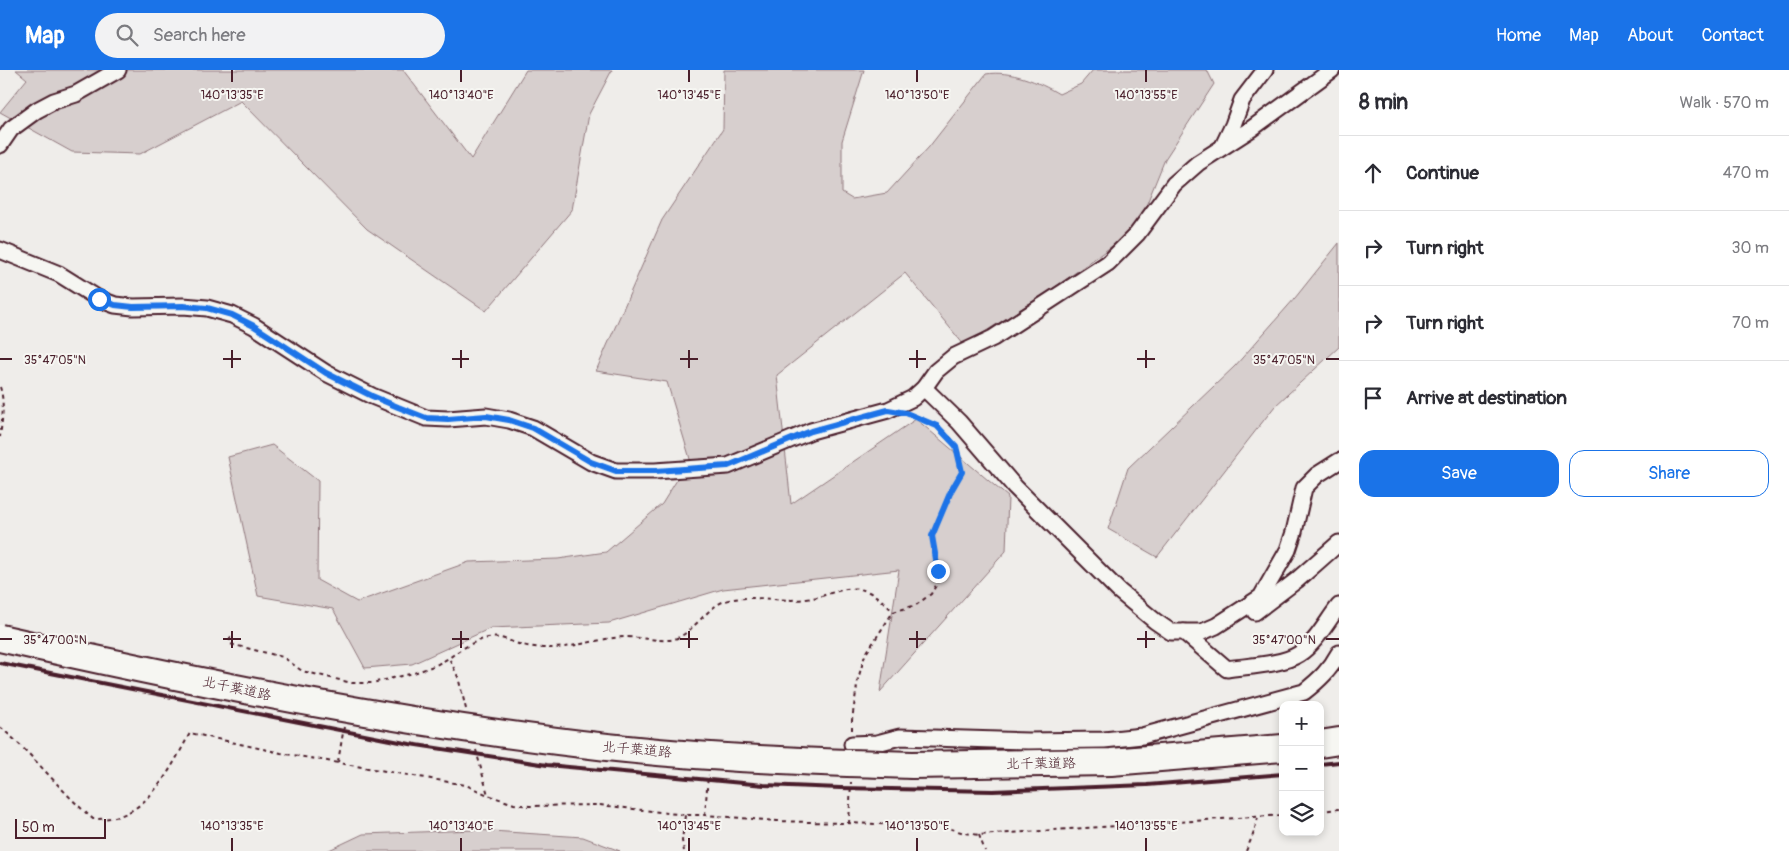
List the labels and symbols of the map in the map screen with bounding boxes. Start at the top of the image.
text: 140°13'35"E [200,88,264,103]
text: 140°13'40"E [428,88,494,103]
text: 140°13'45"E [657,88,721,103]
text: 140°13'50"E [885,88,949,103]
text: 140°13'55"E [1115,88,1178,103]
route start [88,288,111,311]
text: 35°47'05"N [24,353,86,368]
text: 35°47'05"N [1253,353,1315,368]
route end [927,560,950,583]
text: 35°47'00"N [23,633,87,648]
text: 35°47'00"N [1252,633,1316,648]
street label: 北千葉道路 [201,673,273,704]
street label: 北千葉道路 [601,738,673,761]
street label: 北千葉道路 [1006,754,1076,773]
scale bar [15,816,106,839]
text: 140°13'35"E [200,819,264,834]
text: 140°13'40"E [428,819,494,834]
text: 140°13'45"E [657,819,721,834]
text: 140°13'50"E [885,819,949,834]
text: 140°13'55"E [1115,819,1178,834]

